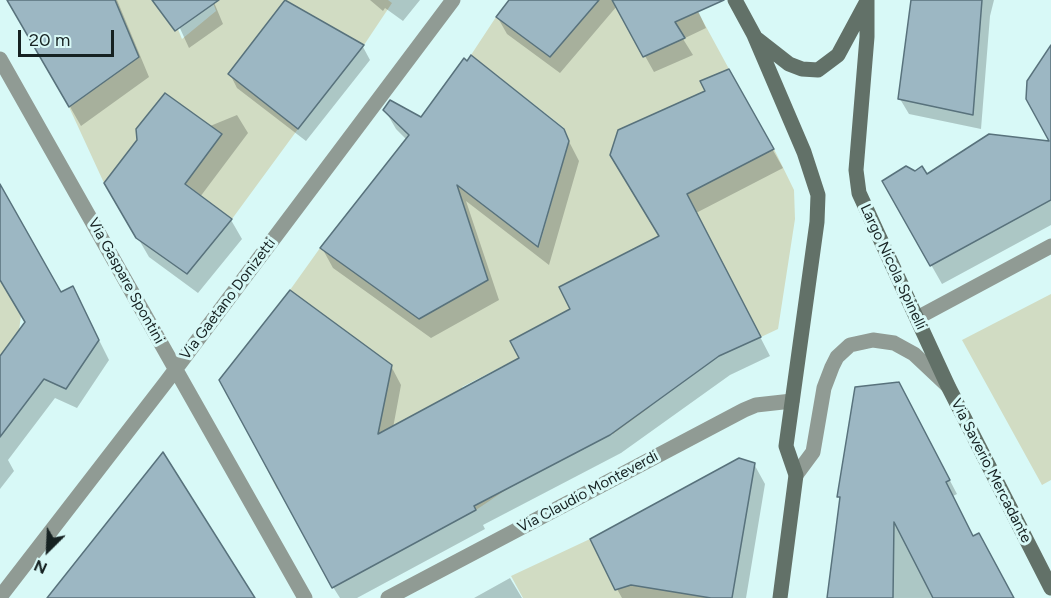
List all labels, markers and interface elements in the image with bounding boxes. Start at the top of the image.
scale bar [21,18,117,56]
text: 20 m [29,29,70,51]
street label: Largo Nicola Spinelli [856,201,930,333]
street label: Via Gaspare Spontini [84,215,168,347]
street label: Via Gaetano Donizetti [176,235,280,363]
street label: Via Saverio Mercadante [947,396,1035,546]
street label: Via Claudio Monteverdi [515,447,661,537]
north arrow [18,520,78,580]
text: N [31,556,50,578]

